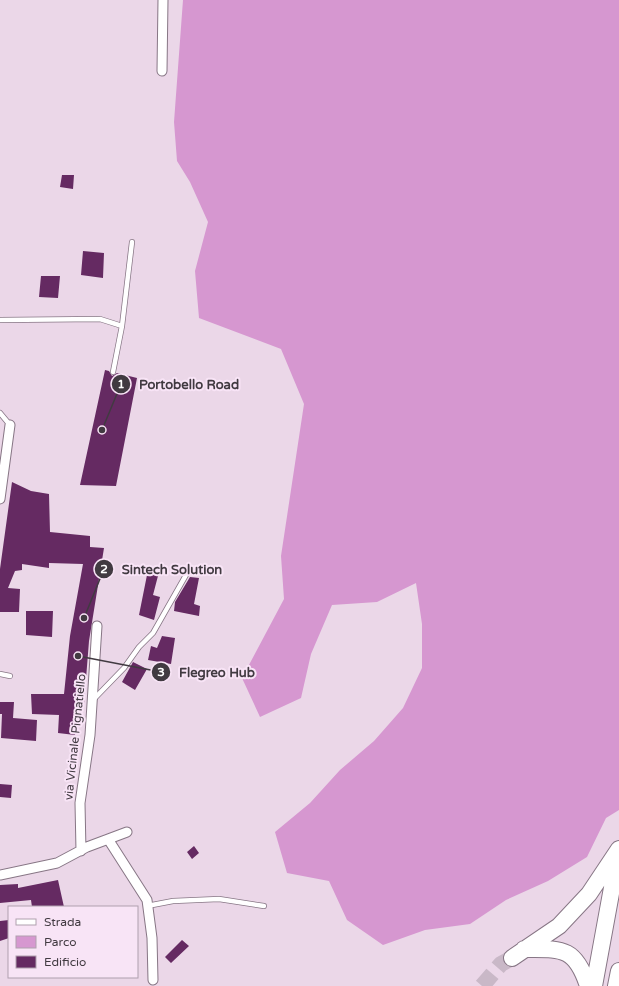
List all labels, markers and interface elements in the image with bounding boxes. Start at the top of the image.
callout: Portobello Road [111,372,247,397]
text: 1 [117,377,125,391]
text: Portobello Road [139,377,239,393]
callout: Sintech Solution [94,557,231,582]
text: 2 [100,562,108,576]
text: Sintech Solution [122,562,222,578]
callout: Flegreo Hub [151,659,262,684]
text: 3 [157,665,165,679]
text: Flegreo Hub [179,665,255,681]
street label: via Vicinale Pignatiello [61,673,89,801]
legend [8,906,138,978]
text: Strada [44,915,81,929]
text: Parco [44,935,77,949]
text: Edificio [44,955,86,969]

